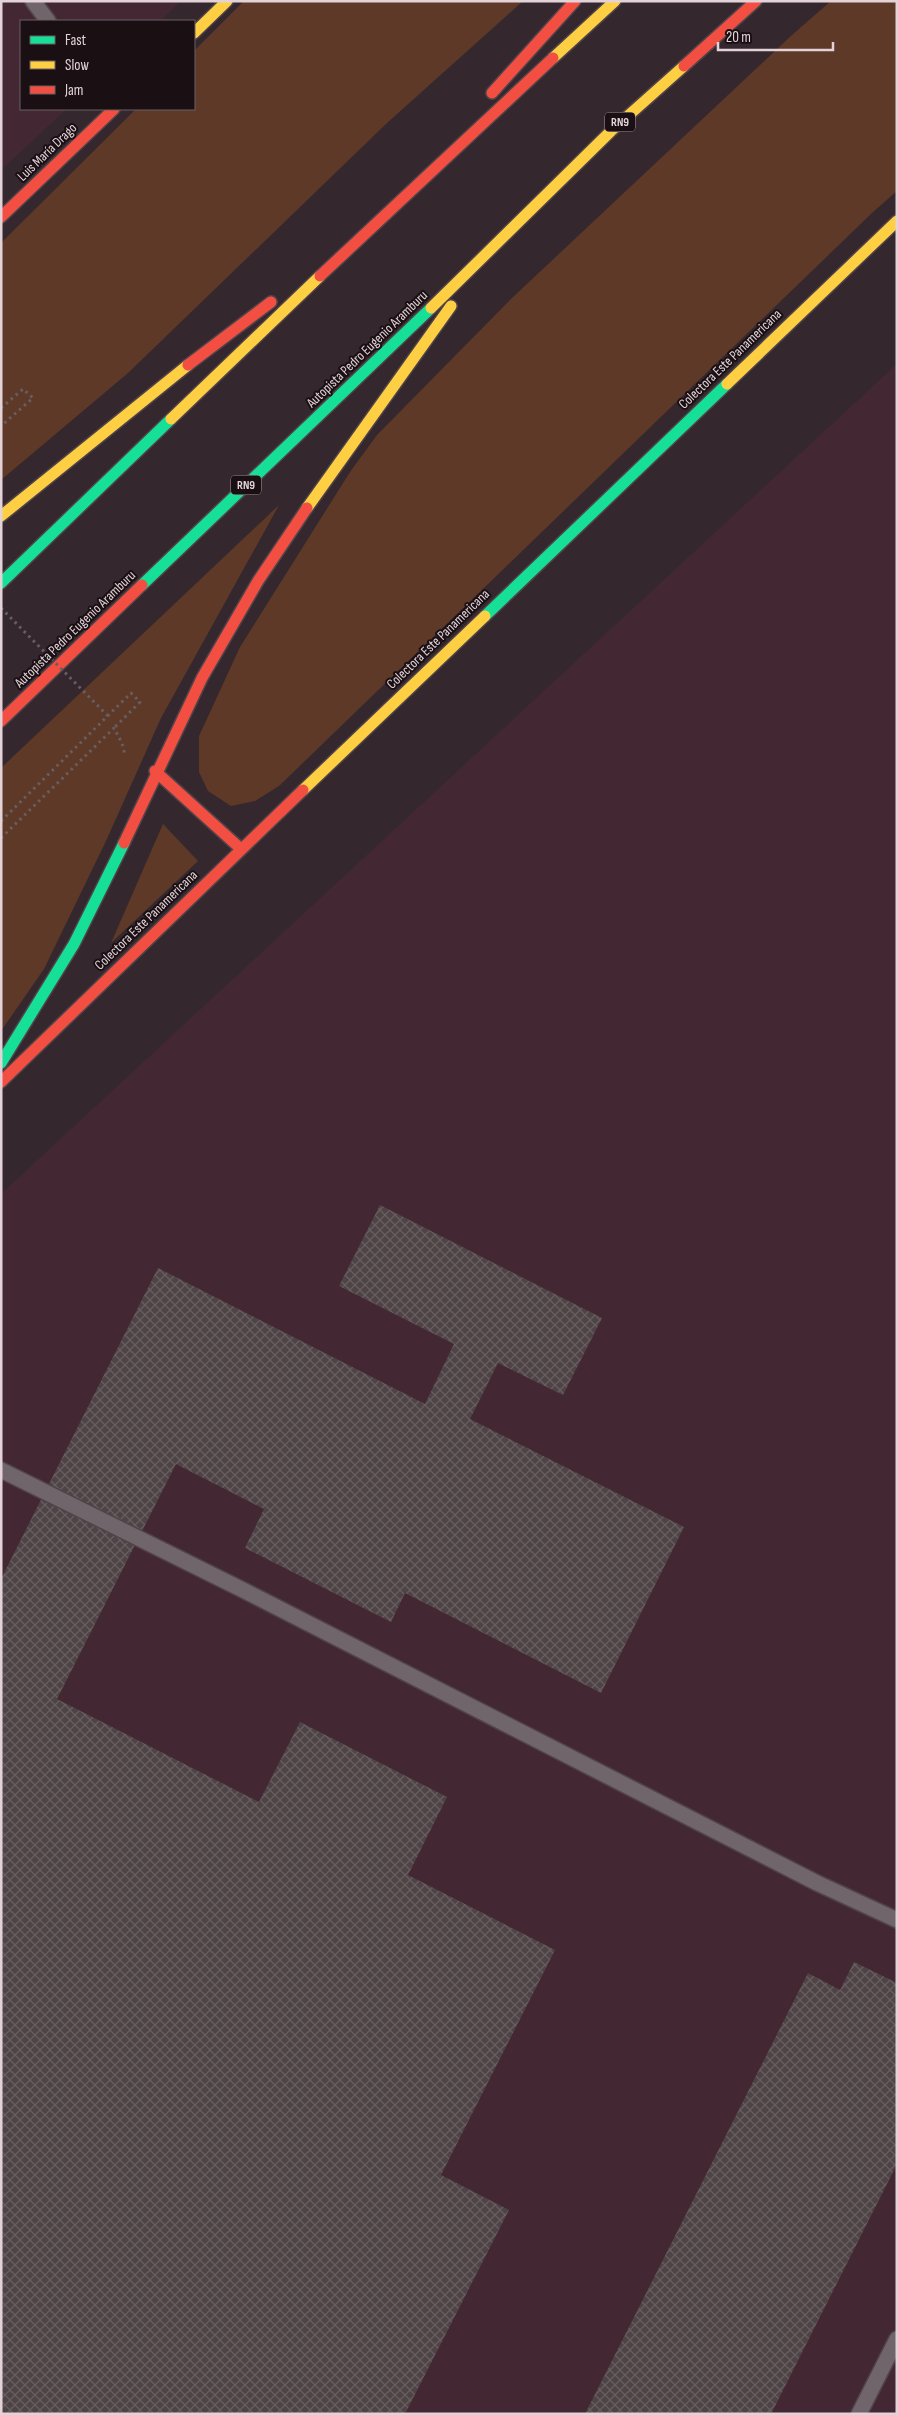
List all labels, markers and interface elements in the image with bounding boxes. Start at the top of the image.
legend [20,20,195,110]
scale bar [718,20,833,52]
text: 20 m [726,28,751,47]
text: Fast [65,31,87,50]
text: Slow [65,56,89,75]
text: Jam [64,81,83,100]
road number: RN9 [605,112,635,132]
street label: Luis María Drago [14,119,80,185]
street label: Autopista Pedro Eugenio Aramburu [302,287,431,412]
street label: Colectora Este Panamericana [675,306,785,412]
road number: RN9 [231,476,261,494]
street label: Autopista Pedro Eugenio Aramburu [10,567,139,692]
street label: Colectora Este Panamericana [383,586,493,692]
street label: Colectora Este Panamericana [91,867,201,973]

